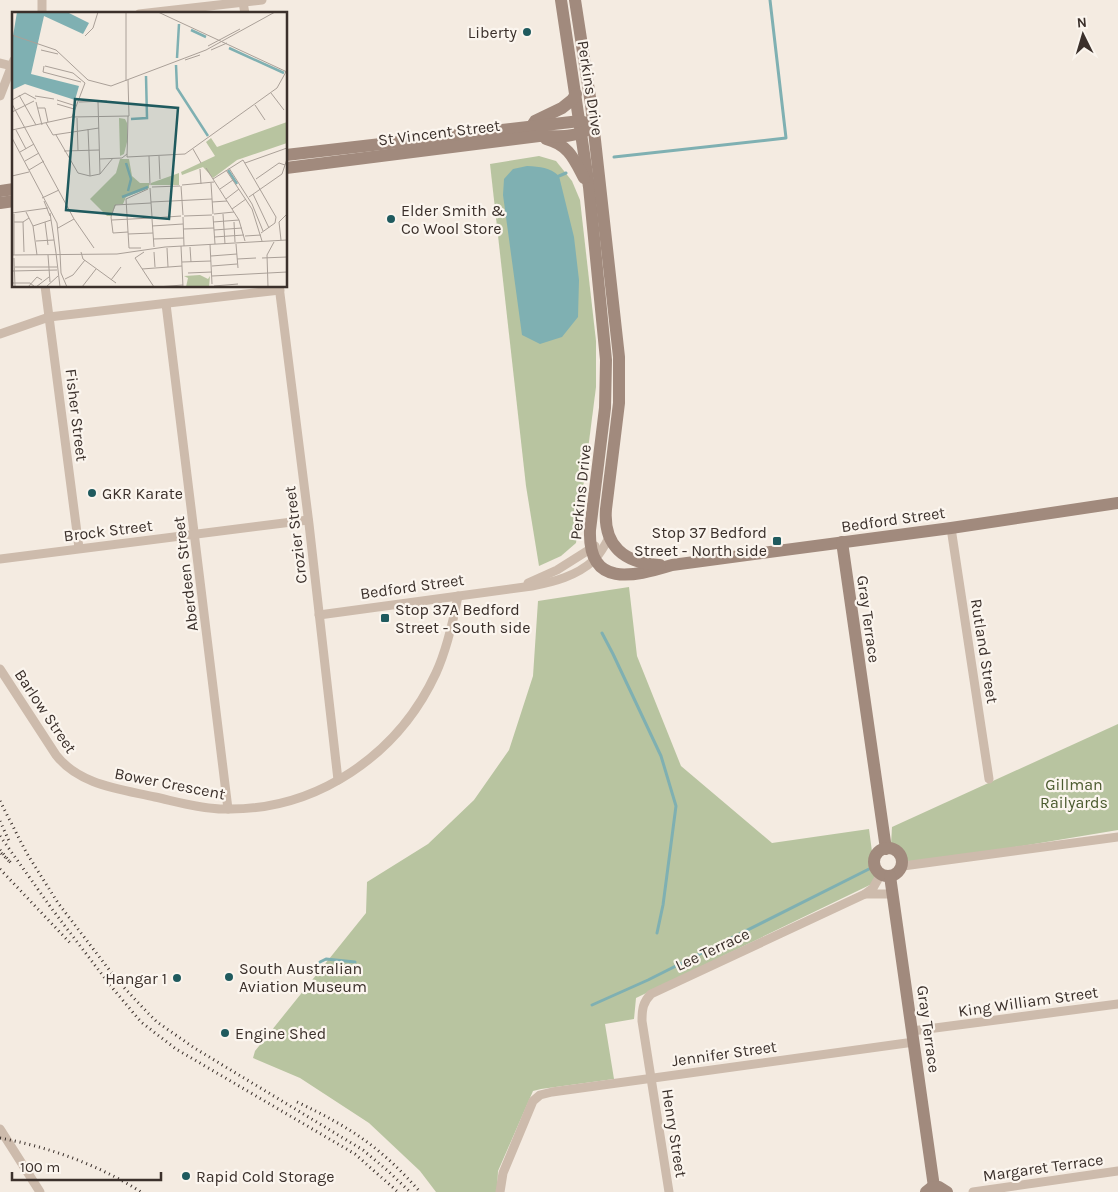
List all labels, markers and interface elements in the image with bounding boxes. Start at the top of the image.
north arrow [1058,10,1108,60]
inset map [12,12,288,288]
text: N [1076,14,1088,31]
place label: Liberty [468,23,518,42]
marker: Liberty [521,26,533,38]
street label: Perkins Drive [574,39,607,137]
street label: St Vincent Street [377,116,501,149]
place label: Elder Smith & Co Wool Store [401,201,505,238]
marker: Elder Smith & Co Wool Store [385,213,397,225]
street label: Fisher Street [61,368,92,462]
street label: Perkins Drive [566,443,595,541]
place label: GKR Karate [102,484,183,503]
street label: Crozier Street [280,485,311,585]
marker: GKR Karate [86,487,98,499]
street label: Bedford Street [840,503,946,536]
street label: Aberdeen Street [169,515,202,633]
street label: Brock Street [63,516,154,545]
place label: Stop 37 Bedford Street - North side [634,523,767,560]
marker: Stop 37 Bedford Street - North side [771,535,783,547]
street label: Bedford Street [359,570,465,603]
street label: Gray Terrace [853,574,884,664]
street label: Rutland Street [967,597,1002,705]
place label: Stop 37A Bedford Street - South side [395,600,531,637]
marker: Stop 37A Bedford Street - South side [379,612,391,624]
street label: Barlow Street [11,666,81,757]
street label: Bower Crescent [113,763,227,804]
park label: Gillman Railyards [1040,775,1108,812]
street label: Lee Terrace [672,924,752,975]
place label: South Australian Aviation Museum [239,959,367,996]
place label: Hangar 1 [105,969,167,988]
marker: South Australian Aviation Museum [223,971,235,983]
marker: Hangar 1 [171,972,183,984]
street label: King William Street [957,982,1099,1021]
street label: Gray Terrace [913,984,944,1074]
place label: Engine Shed [235,1024,326,1043]
marker: Engine Shed [219,1027,231,1039]
street label: Jennifer Street [670,1037,778,1070]
street label: Henry Street [658,1087,691,1179]
scale bar [12,1150,161,1182]
street label: Margaret Terrace [982,1150,1105,1185]
text: 100 m [20,1158,60,1176]
place label: Rapid Cold Storage [196,1167,335,1186]
marker: Rapid Cold Storage [180,1170,192,1182]

